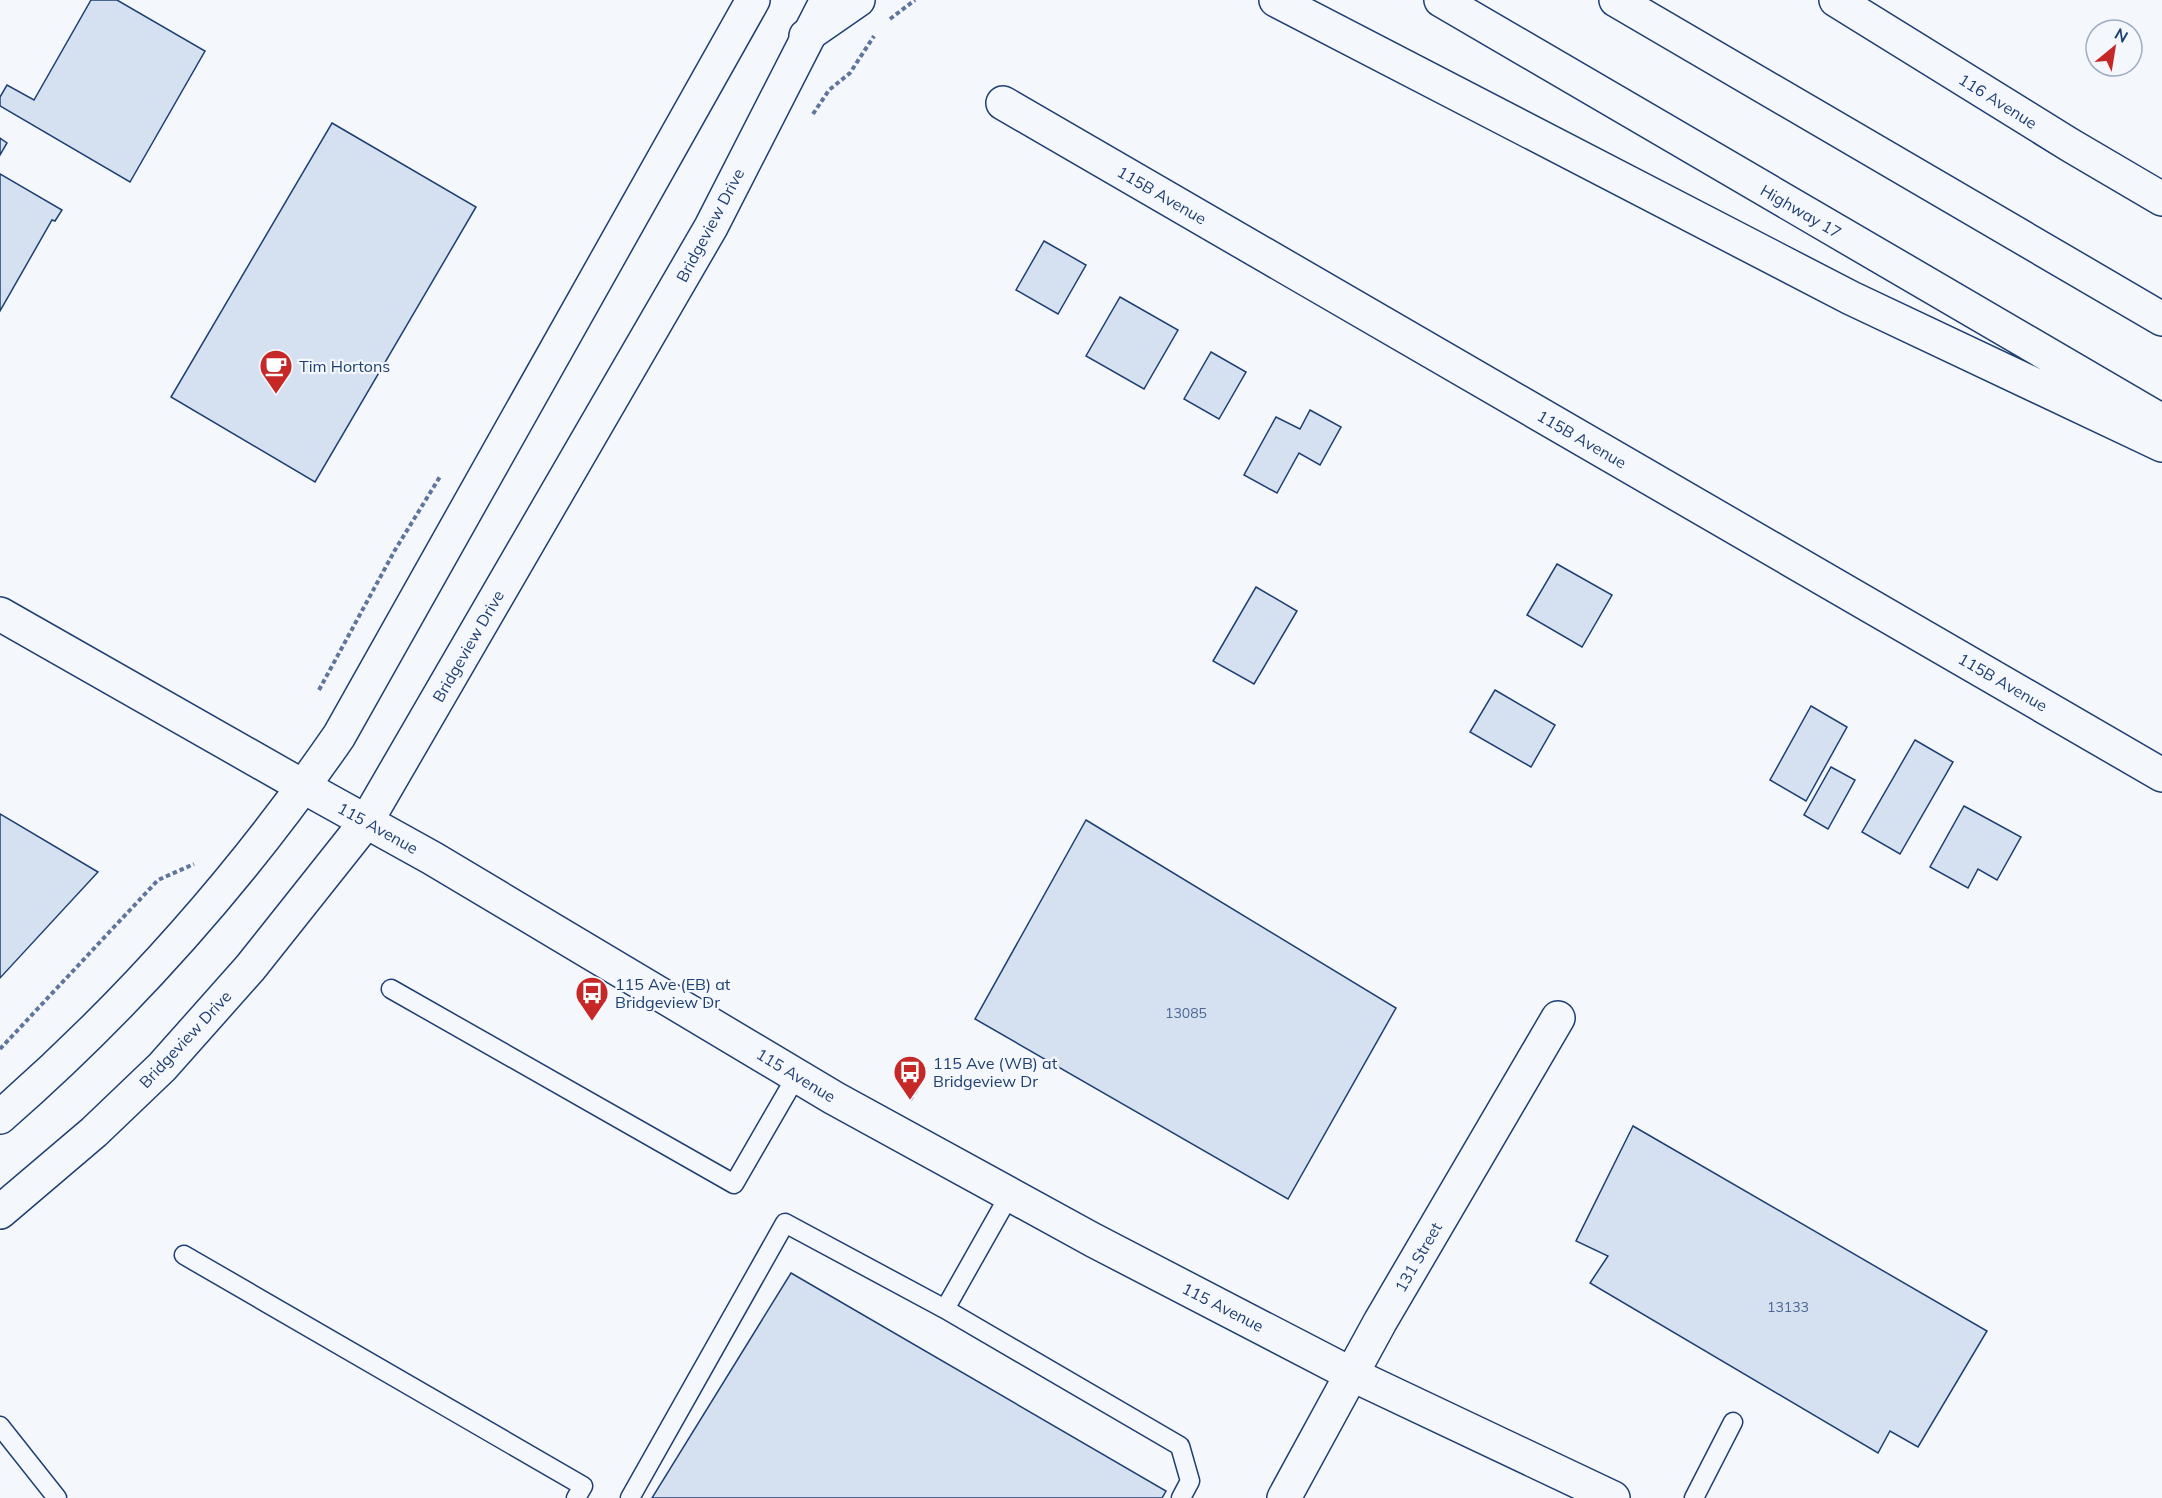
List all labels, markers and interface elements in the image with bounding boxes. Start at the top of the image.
north arrow [2084,18,2144,78]
text: N [2111,23,2132,47]
street label: 116 Avenue [1955,69,2041,133]
street label: 115B Avenue [1114,161,1210,229]
street label: Bridgeview Drive [672,165,748,285]
street label: Highway 17 [1757,180,1845,242]
cafe icon: Tim Hortons [258,348,294,395]
place label: Tim Hortons [299,356,390,376]
street label: 115B Avenue [1534,405,1630,473]
street label: Bridgeview Drive [428,586,508,706]
street label: 115B Avenue [1955,648,2051,716]
street label: 115 Avenue [334,798,422,858]
place label: 115 Ave (EB) at Bridgeview Dr [615,974,731,1012]
bus stop icon: 115 Ave (EB) at Bridgeview Dr [574,975,610,1022]
street label: Bridgeview Drive [135,986,235,1092]
house number: 13085 [1165,1004,1207,1022]
street label: 115 Avenue [753,1044,839,1106]
place label: 115 Ave (WB) at Bridgeview Dr [933,1053,1058,1091]
bus stop icon: 115 Ave (WB) at Bridgeview Dr [892,1054,928,1101]
street label: 131 Street [1390,1218,1446,1295]
street label: 115 Avenue [1179,1278,1267,1336]
house number: 13133 [1767,1298,1809,1316]

